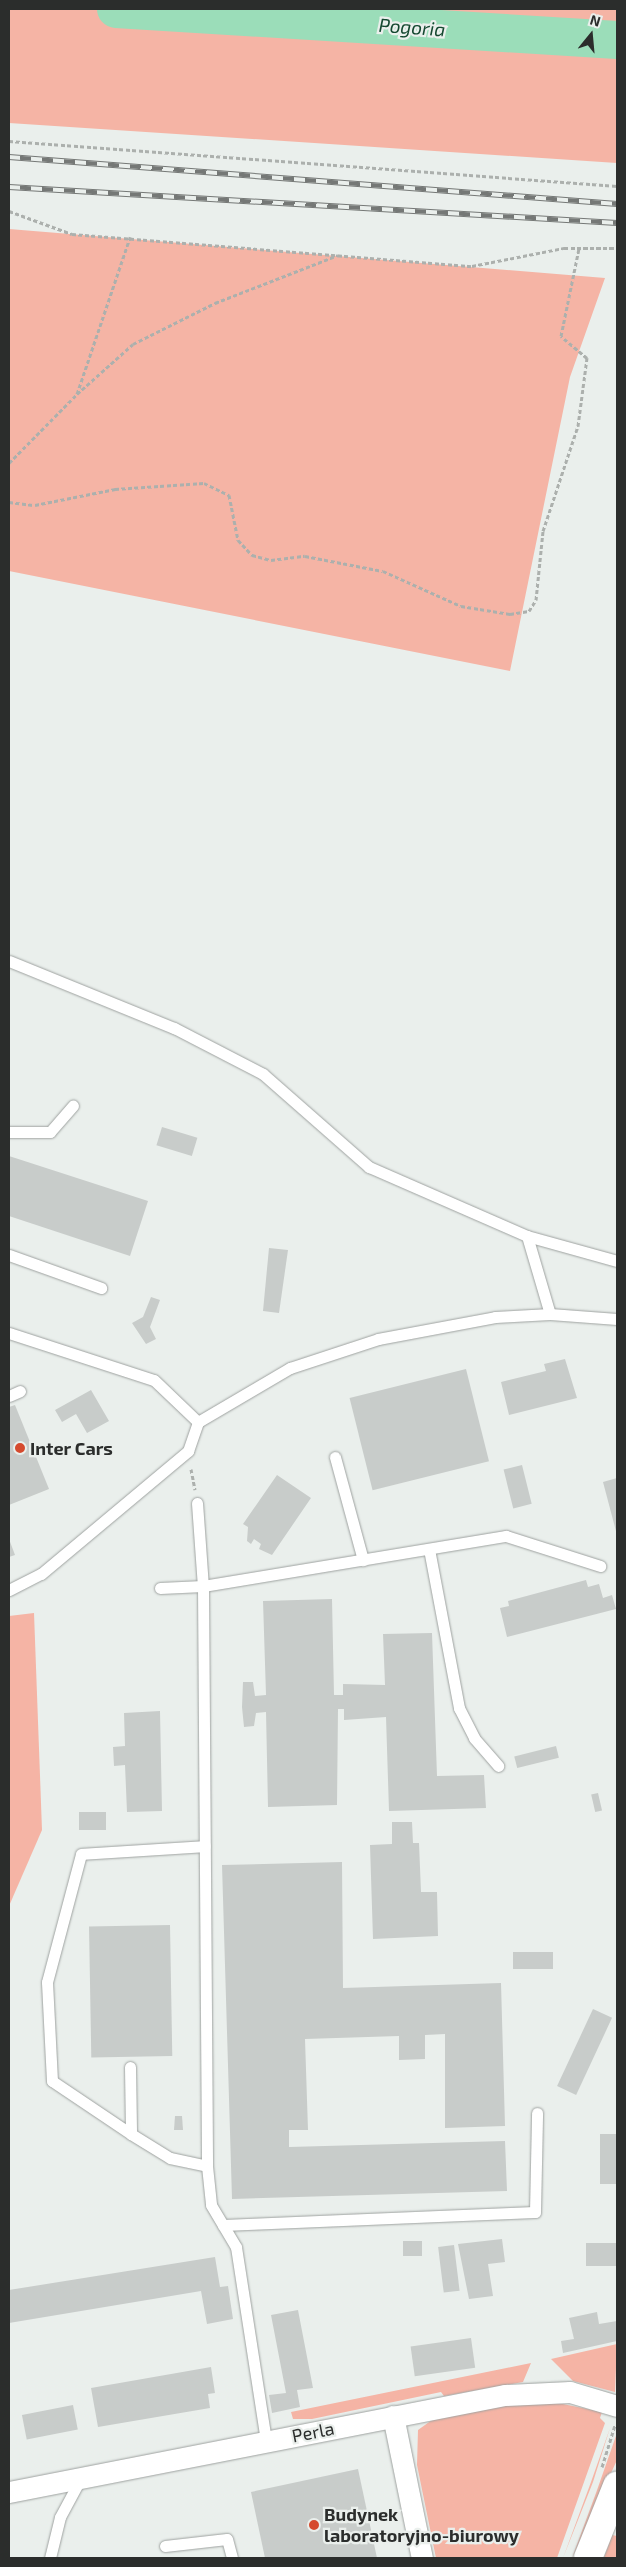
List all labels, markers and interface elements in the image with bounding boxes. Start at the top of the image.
north arrow [566,10,616,60]
text: N [588,11,603,30]
water label: Pogoria [378,13,446,41]
place label: Inter Cars [30,1437,113,1459]
marker: Inter Cars [14,1442,26,1454]
street label: Perla [290,2417,336,2447]
place label: Budynek laboratoryjno-biurowy [324,2504,519,2546]
marker: Budynek laboratoryjno-biurowy [308,2519,320,2531]

